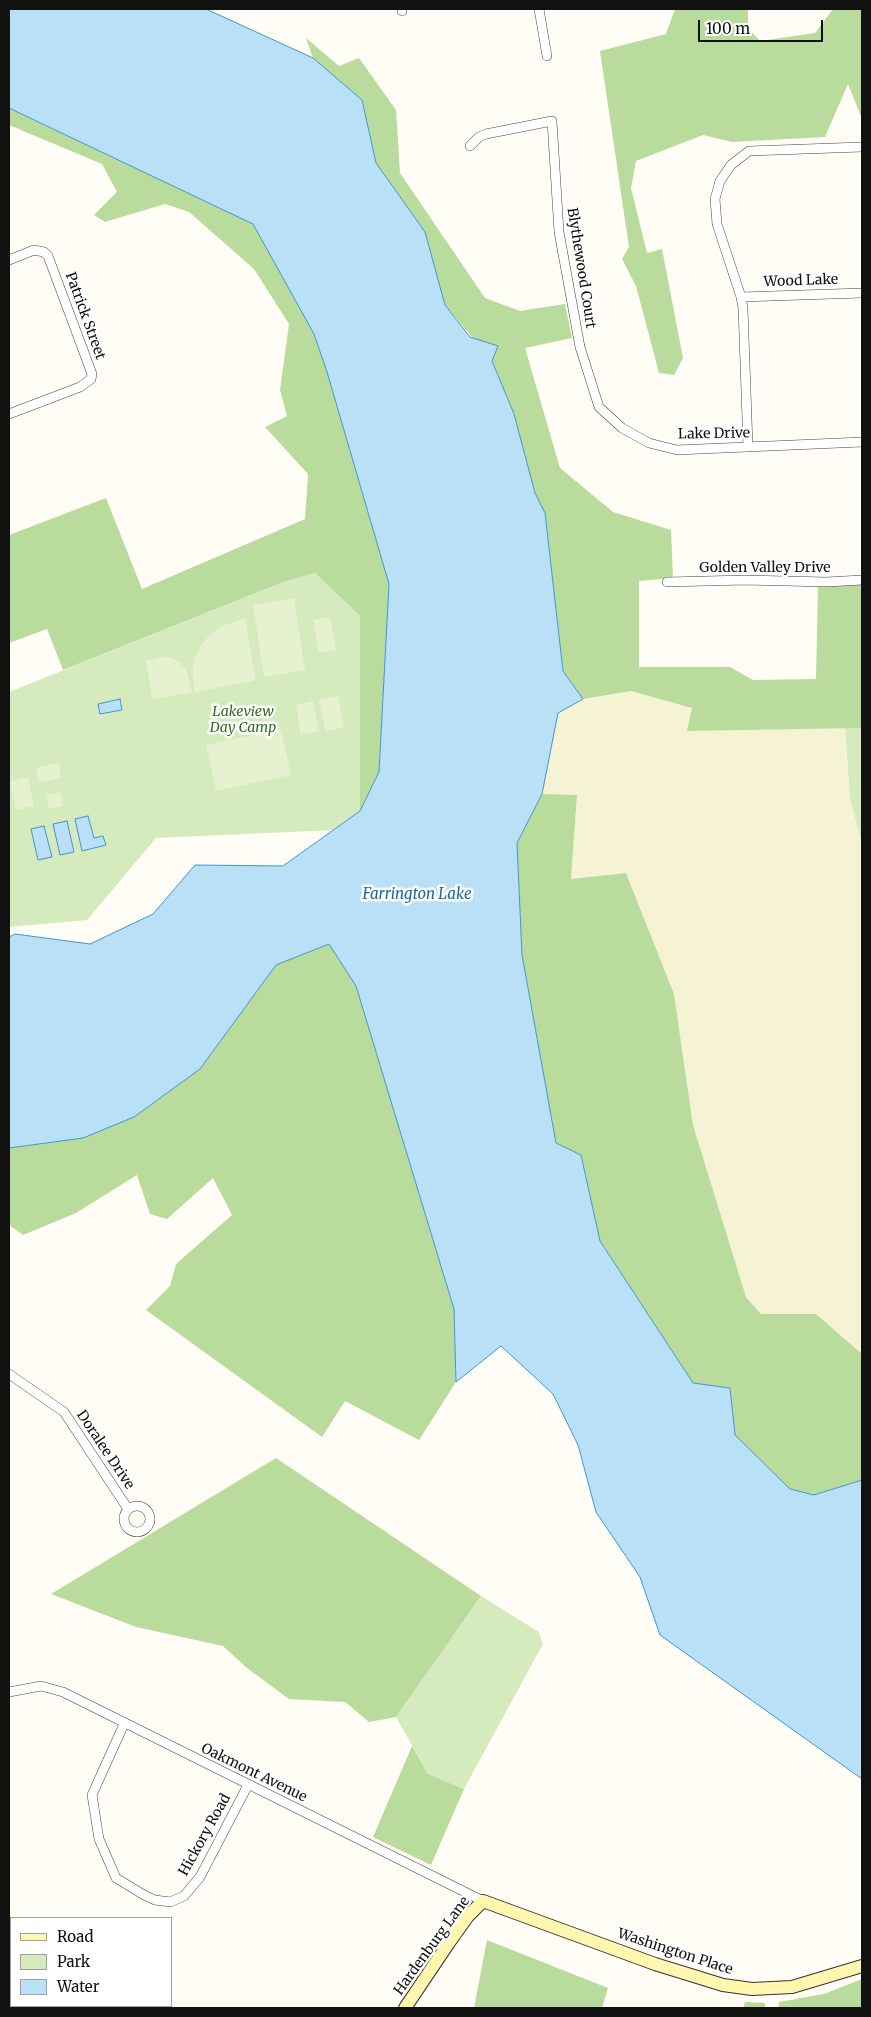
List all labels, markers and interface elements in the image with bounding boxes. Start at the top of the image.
scale bar [701,10,826,42]
text: 100 m [706,19,750,38]
street label: Blythewood Court [563,207,599,329]
street label: Patrick Street [61,270,109,362]
street label: Wood Lake [763,271,839,291]
street label: Lake Drive [678,425,750,443]
street label: Golden Valley Drive [699,560,831,576]
park label: Lakeview Day Camp [210,704,276,736]
water label: Farrington Lake [362,886,472,904]
street label: Doralee Drive [72,1407,138,1493]
street label: Oakmont Avenue [198,1740,310,1806]
street label: Hickory Road [176,1791,234,1879]
street label: Hardenburg Lane [391,1894,473,1998]
legend [10,1917,172,2007]
street label: Washington Place [615,1925,735,1979]
text: Road [57,1927,93,1946]
text: Park [57,1952,90,1971]
text: Water [57,1977,99,1996]

